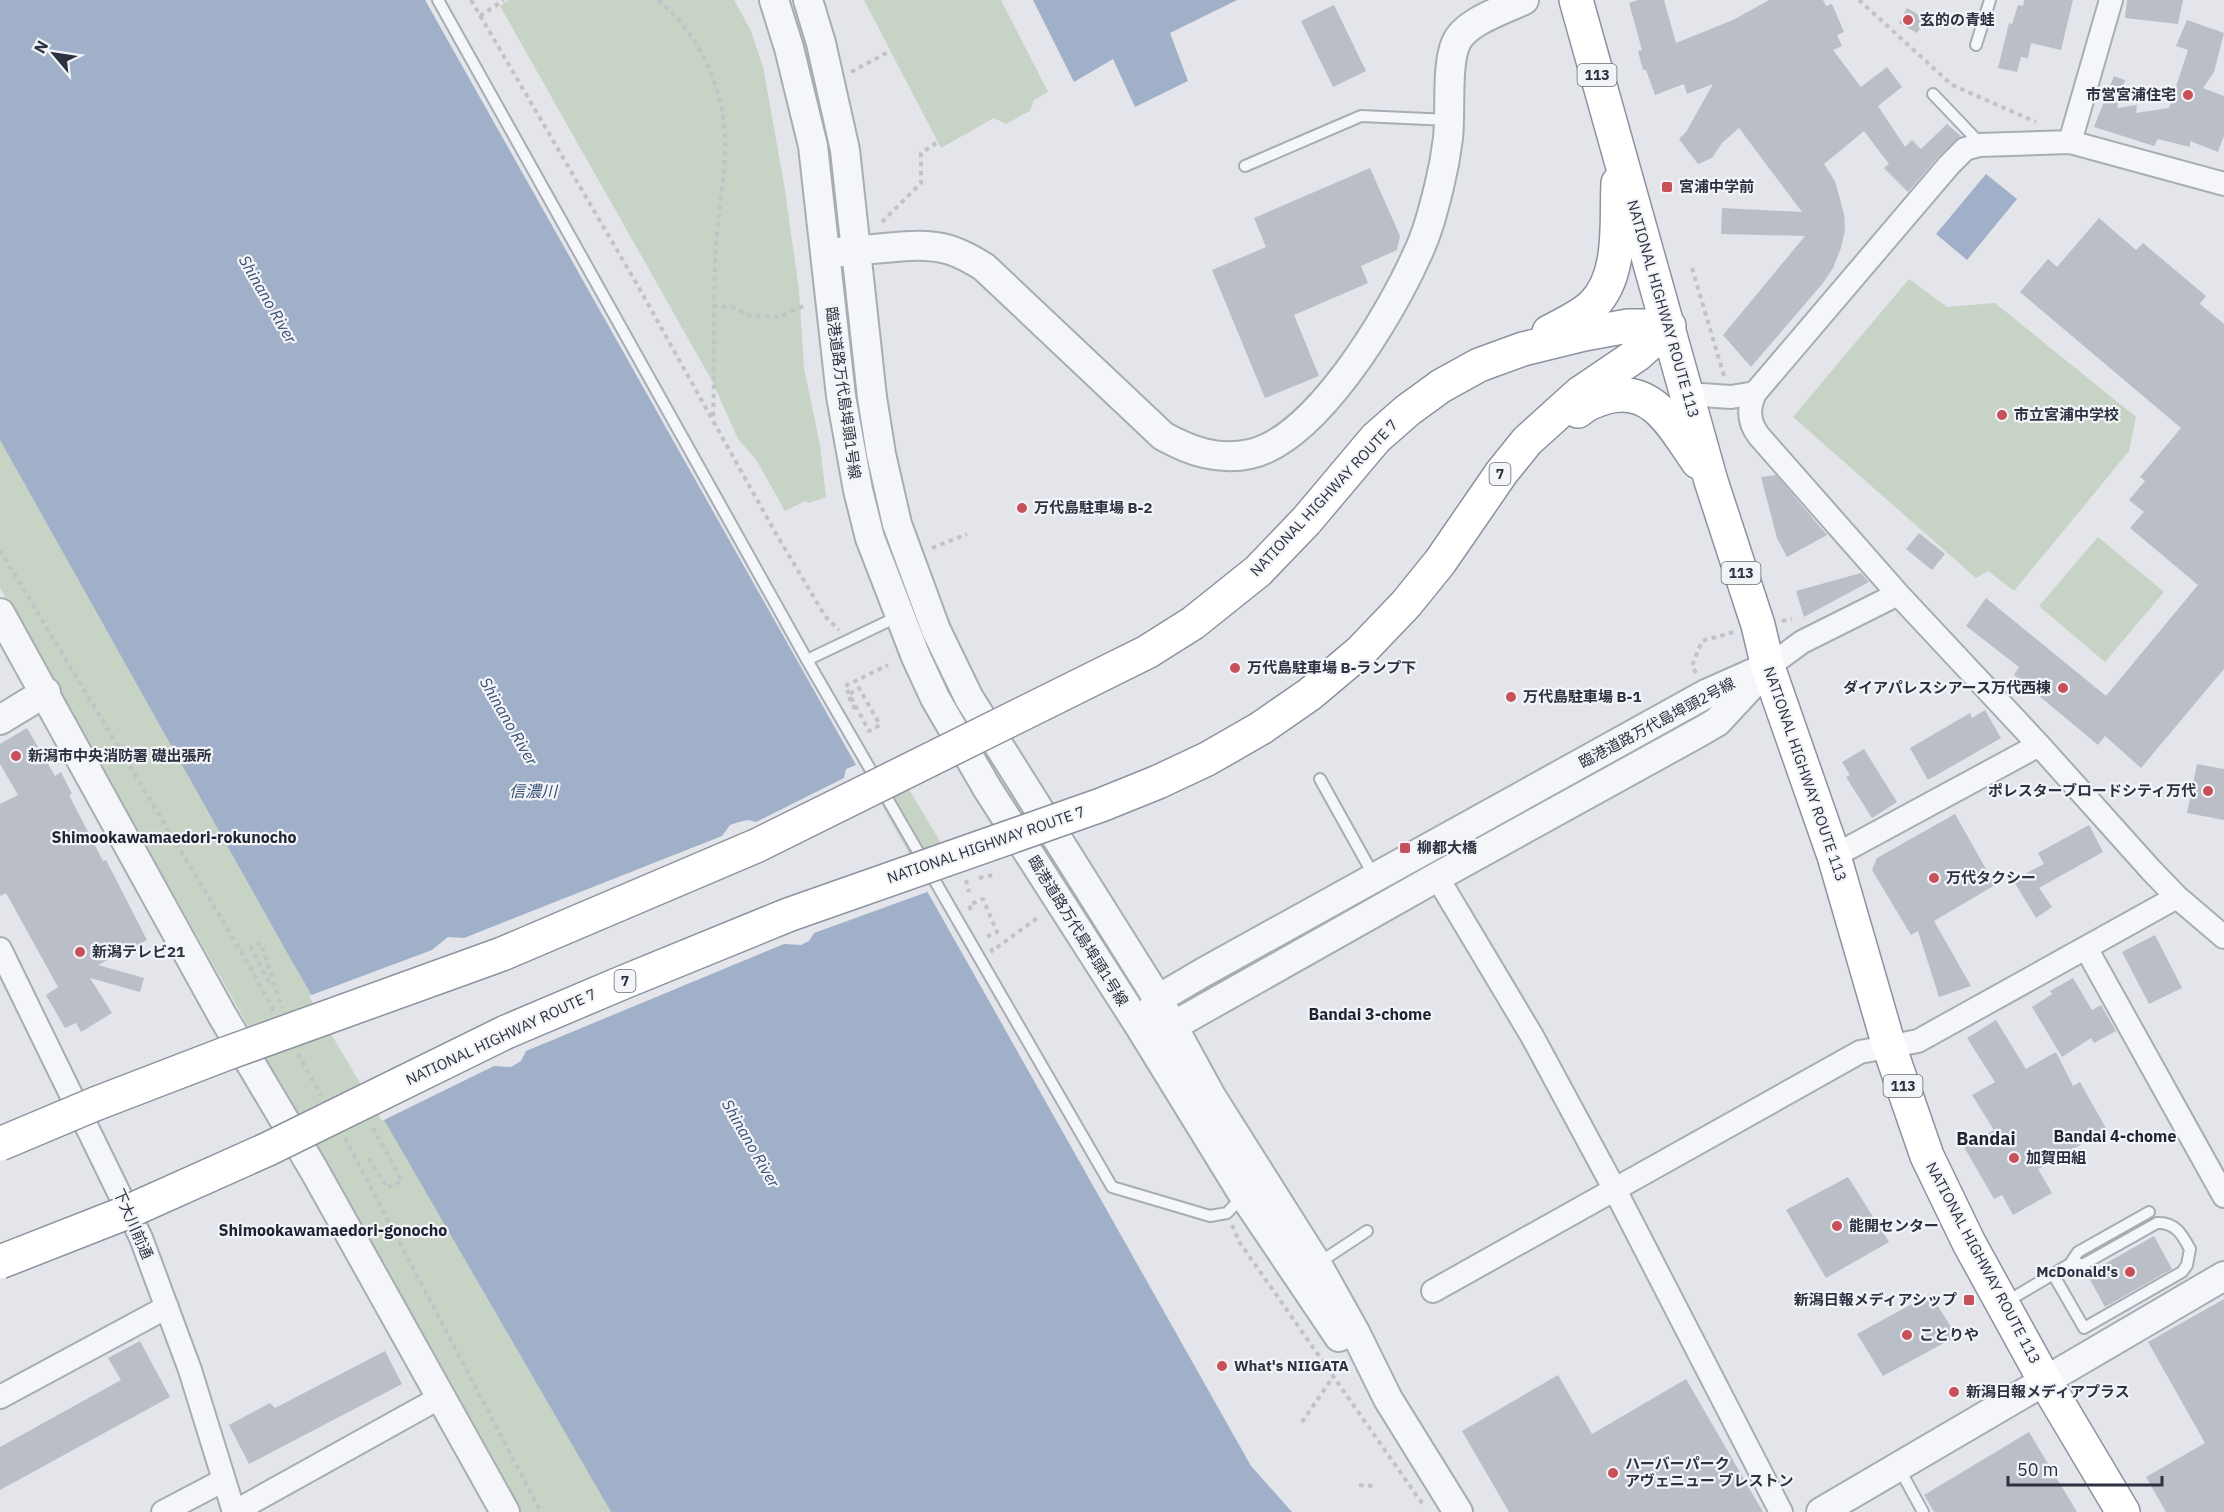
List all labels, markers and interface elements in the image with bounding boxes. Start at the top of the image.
place label: 玄的の青蛙 [1920,10,1995,29]
marker: 玄的の青蛙 [1901,13,1915,27]
north arrow [24,24,84,84]
text: N [29,37,52,57]
road number: 113 [1578,64,1616,86]
place label: 市営宮浦住宅 [2086,85,2176,104]
marker: 市営宮浦住宅 [2181,88,2195,102]
place label: 宮浦中学前 [1679,177,1754,196]
marker: 宮浦中学前 [1660,180,1674,194]
street label: NATIONAL HIGHWAY ROUTE 113 [1623,198,1704,420]
water label: Shinano River [235,251,302,348]
street label: 臨港道路万代島埠頭1号線 [822,305,865,480]
place label: 市立宮浦中学校 [2014,405,2119,424]
marker: 市立宮浦中学校 [1995,408,2009,422]
street label: NATIONAL HIGHWAY ROUTE 7 [1246,415,1401,580]
road number: 7 [1490,463,1510,485]
place label: 万代島駐車場 B-2 [1034,498,1153,517]
marker: 万代島駐車場 B-2 [1015,501,1029,515]
road number: 113 [1722,562,1760,584]
place label: 万代島駐車場 B-ランプ下 [1247,658,1416,677]
marker: 万代島駐車場 B-ランプ下 [1228,661,1242,675]
street label: NATIONAL HIGHWAY ROUTE 113 [1760,664,1851,884]
water label: Shinano River [476,673,543,770]
street label: 臨港道路万代島埠頭2号線 [1575,673,1738,772]
place label: ダイアパレスシアース万代西棟 [1843,678,2051,697]
marker: ダイアパレスシアース万代西棟 [2056,681,2070,695]
place label: 万代島駐車場 B-1 [1523,687,1642,706]
marker: 万代島駐車場 B-1 [1504,690,1518,704]
place label: 新潟市中央消防署 礎出張所 [28,746,212,765]
marker: 新潟市中央消防署 礎出張所 [9,749,23,763]
water label: 信濃川 [509,781,559,801]
place label: ポレスターブロードシティ万代 [1988,781,2196,800]
marker: ポレスターブロードシティ万代 [2201,784,2215,798]
street label: NATIONAL HIGHWAY ROUTE 7 [884,802,1087,887]
district label: Shimookawamaedori-rokunocho [51,827,297,847]
place label: 柳都大橋 [1417,838,1478,857]
marker: 柳都大橋 [1398,841,1412,855]
street label: 臨港道路万代島埠頭1号線 [1024,852,1133,1010]
place label: 万代タクシー [1946,868,2036,887]
marker: 万代タクシー [1927,871,1941,885]
place label: 新潟テレビ21 [92,942,185,961]
marker: 新潟テレビ21 [73,945,87,959]
road number: 7 [614,970,636,992]
street label: NATIONAL HIGHWAY ROUTE 7 [403,984,599,1089]
district label: Bandai 3-chome [1309,1004,1431,1024]
road number: 113 [1884,1075,1922,1097]
water label: Shinano River [718,1095,785,1192]
district label: Bandai 4-chome [2054,1126,2176,1146]
district label: Bandai [1956,1127,2016,1150]
place label: 加賀田組 [2026,1148,2086,1167]
marker: 加賀田組 [2007,1151,2021,1165]
street label: NATIONAL HIGHWAY ROUTE 113 [1922,1159,2045,1367]
street label: 下大川前通 [110,1186,157,1262]
place label: 能開センター [1849,1216,1939,1235]
marker: 能開センター [1830,1219,1844,1233]
district label: Shimookawamaedori-gonocho [219,1220,447,1240]
place label: McDonald's [2036,1262,2118,1281]
marker: McDonald's [2123,1265,2137,1279]
place label: 新潟日報メディアシップ [1794,1290,1957,1309]
marker: 新潟日報メディアシップ [1962,1293,1976,1307]
place label: ことりや [1919,1325,1979,1344]
marker: ことりや [1900,1328,1914,1342]
place label: What's NIIGATA [1234,1356,1349,1375]
marker: What's NIIGATA [1215,1359,1229,1373]
place label: 新潟日報メディアプラス [1966,1382,2130,1401]
marker: 新潟日報メディアプラス [1947,1385,1961,1399]
scale bar [2008,1449,2162,1487]
place label: ハーバーパーク アヴェニュー ブレストン [1625,1454,1794,1490]
text: 50 m [2017,1458,2059,1481]
marker: ハーバーパーク アヴェニュー ブレストン [1606,1466,1620,1480]

